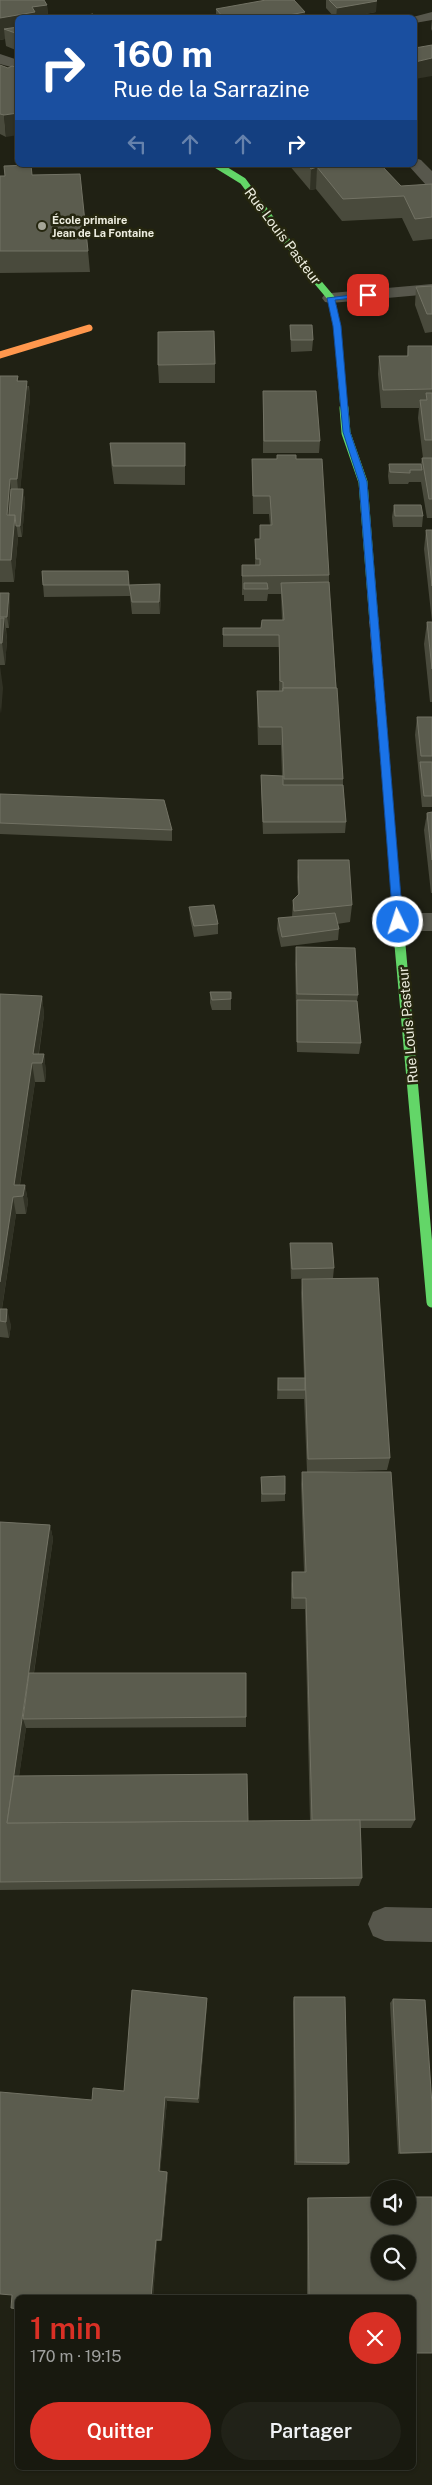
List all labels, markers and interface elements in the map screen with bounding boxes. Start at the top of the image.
text: 160 m [113,34,213,75]
icon: right [30,35,95,100]
text: Rue de la Sarrazine [113,76,310,102]
icon: left [123,130,151,158]
icon: ahead [176,130,204,158]
icon: ahead [229,130,257,158]
icon: right [282,130,310,158]
street label: Rue Louis Pasteur [241,185,325,287]
place label: École primaire Jean de La Fontaine [52,213,154,239]
marker: École primaire Jean de La Fontaine [36,220,48,232]
pin [347,274,389,316]
icon: arrive [354,281,382,309]
position arrow [371,895,423,947]
street label: Rue Louis Pasteur [395,966,421,1084]
map controls [371,2180,416,2280]
button: sound [371,2180,416,2225]
button: search [371,2235,416,2280]
text: 1 min [30,2310,101,2346]
button: close [349,2312,401,2364]
text: 170 m · 19:15 [30,2347,122,2366]
button: Quitter [30,2402,211,2460]
button: Partager [221,2402,401,2460]

